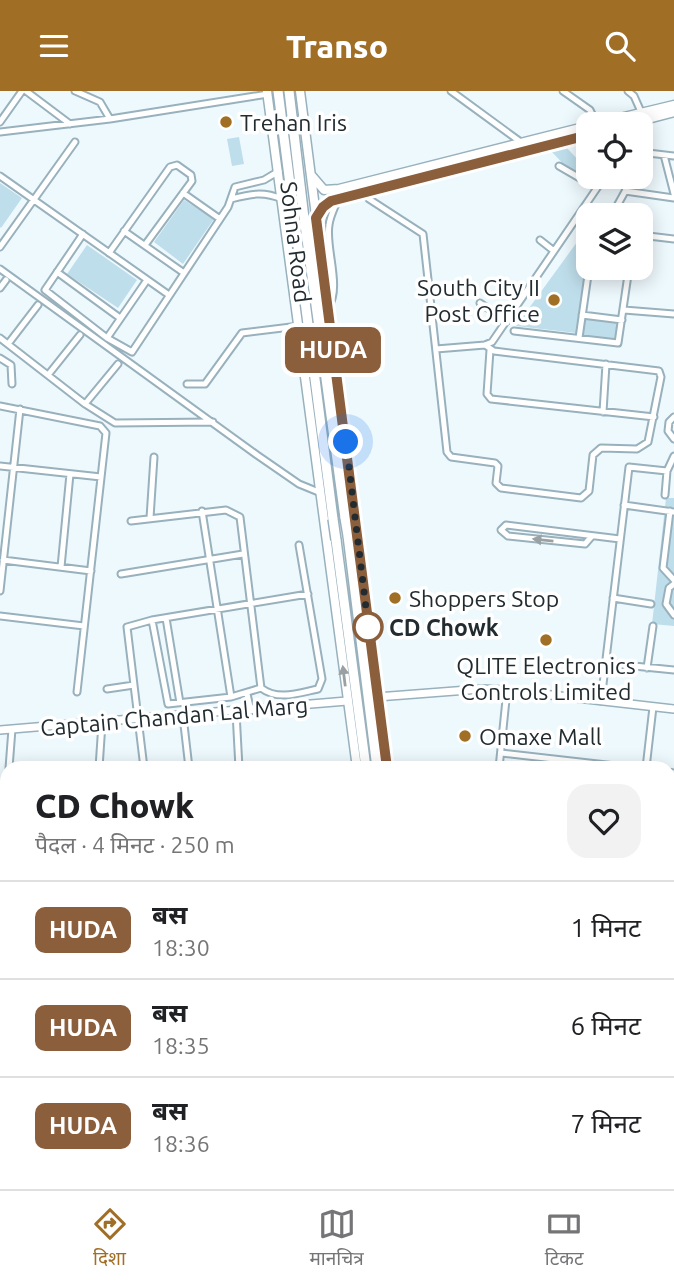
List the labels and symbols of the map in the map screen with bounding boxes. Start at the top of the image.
place label: Trehan Iris [240,110,347,135]
marker: Trehan Iris [218,114,234,130]
street label: Sohna Road [276,180,316,304]
place label: South City II Post Office [417,275,540,326]
marker: South City II Post Office [546,292,562,308]
line badge: HUDA [284,327,382,373]
your location [328,424,363,459]
one-way arrow [532,534,554,545]
place label: Shoppers Stop [409,586,559,611]
marker: Shoppers Stop [387,590,403,606]
marker: CD Chowk [353,612,383,642]
place label: CD Chowk [389,615,499,640]
marker: QLITE Electronics Controls Limited [538,632,554,648]
place label: QLITE Electronics Controls Limited [456,653,636,704]
one-way arrow [339,665,350,687]
street label: Captain Chandan Lal Marg [39,692,309,740]
place label: Omaxe Mall [479,724,602,749]
marker: Omaxe Mall [457,728,473,744]

